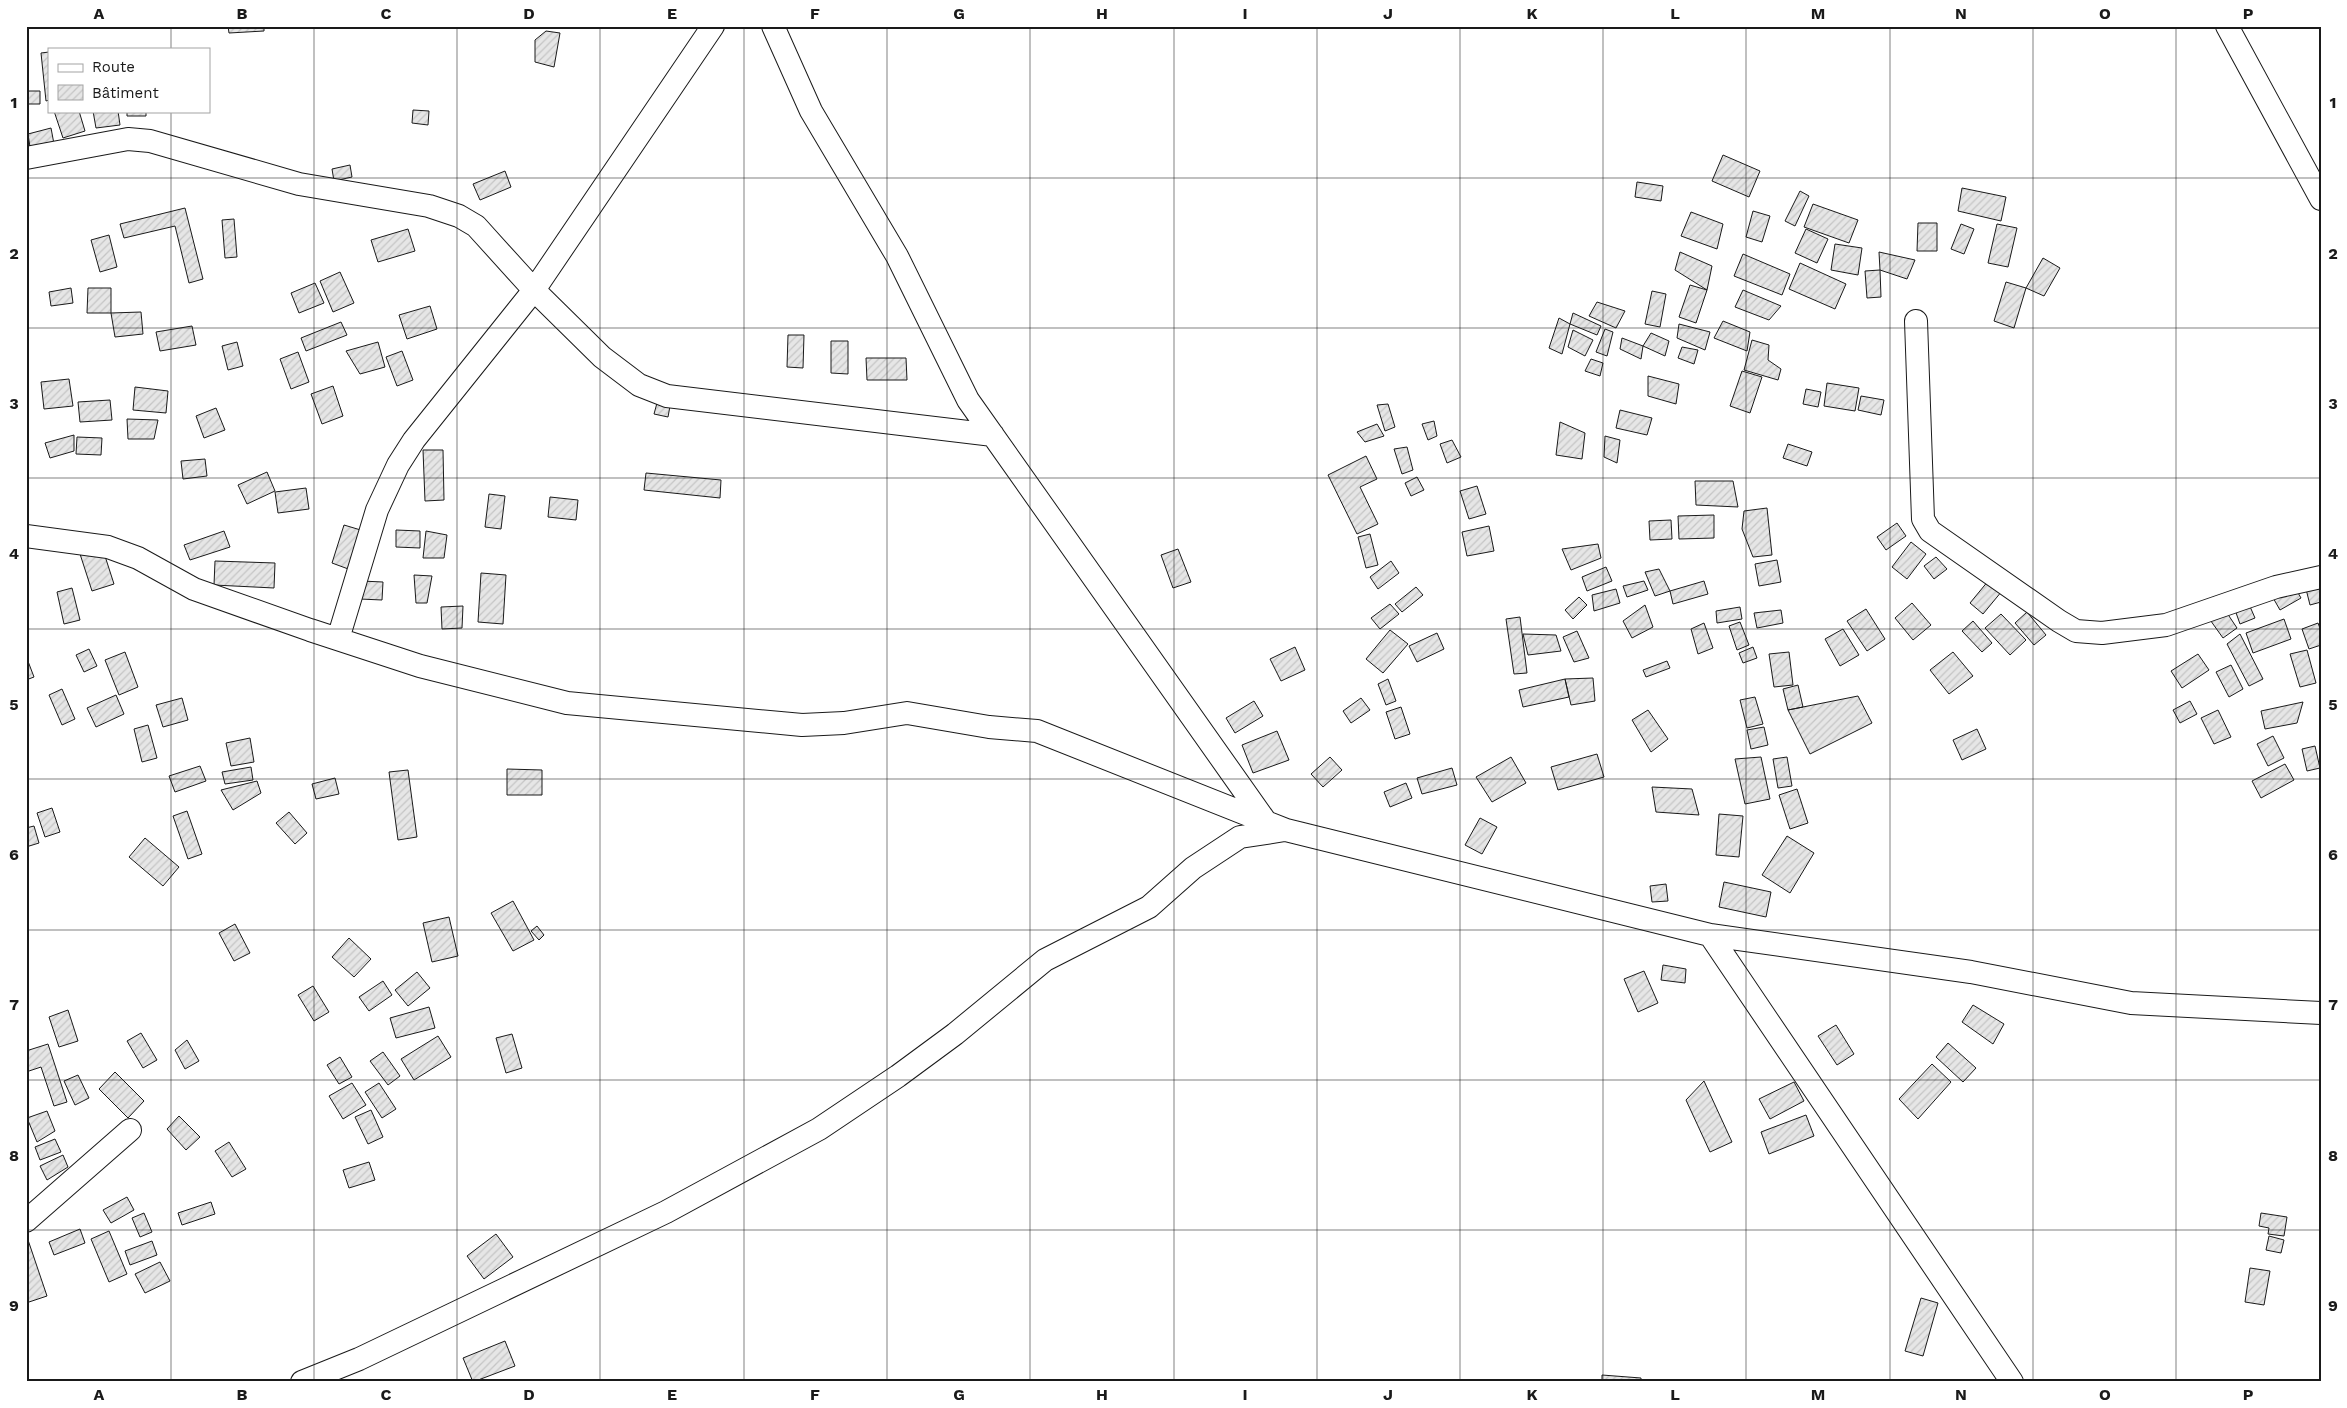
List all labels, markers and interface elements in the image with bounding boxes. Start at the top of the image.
text: A [94,4,105,23]
text: B [237,4,248,23]
text: C [381,4,392,23]
text: D [523,4,535,23]
text: E [667,4,677,23]
text: F [810,4,820,23]
text: G [953,4,965,23]
text: H [1096,4,1108,23]
text: I [1242,4,1248,23]
text: J [1383,4,1393,23]
text: K [1526,4,1538,23]
text: L [1670,4,1680,23]
text: M [1811,4,1825,23]
text: N [1955,4,1967,23]
text: O [2099,4,2111,23]
text: P [2243,4,2254,23]
legend [48,48,210,112]
text: Route [92,58,135,76]
text: Bâtiment [92,84,159,102]
text: 1 [11,93,17,112]
text: 1 [2330,93,2336,112]
text: 2 [9,244,19,263]
text: 2 [2328,244,2338,263]
text: 3 [9,394,19,413]
text: 3 [2328,394,2338,413]
text: 4 [9,544,19,563]
text: 4 [2328,544,2338,563]
text: 5 [9,695,19,714]
text: 5 [2328,695,2338,714]
text: 6 [9,845,19,864]
text: 6 [2328,845,2338,864]
text: 7 [9,995,19,1014]
text: 7 [2328,995,2338,1014]
text: 8 [9,1146,19,1165]
text: 8 [2328,1146,2338,1165]
text: 9 [9,1296,19,1315]
text: 9 [2328,1296,2338,1315]
text: A [94,1385,105,1404]
text: B [237,1385,248,1404]
text: C [381,1385,392,1404]
text: D [523,1385,535,1404]
text: E [667,1385,677,1404]
text: F [810,1385,820,1404]
text: G [953,1385,965,1404]
text: H [1096,1385,1108,1404]
text: I [1242,1385,1248,1404]
text: J [1383,1385,1393,1404]
text: K [1526,1385,1538,1404]
text: L [1670,1385,1680,1404]
text: M [1811,1385,1825,1404]
text: N [1955,1385,1967,1404]
text: O [2099,1385,2111,1404]
text: P [2243,1385,2254,1404]

